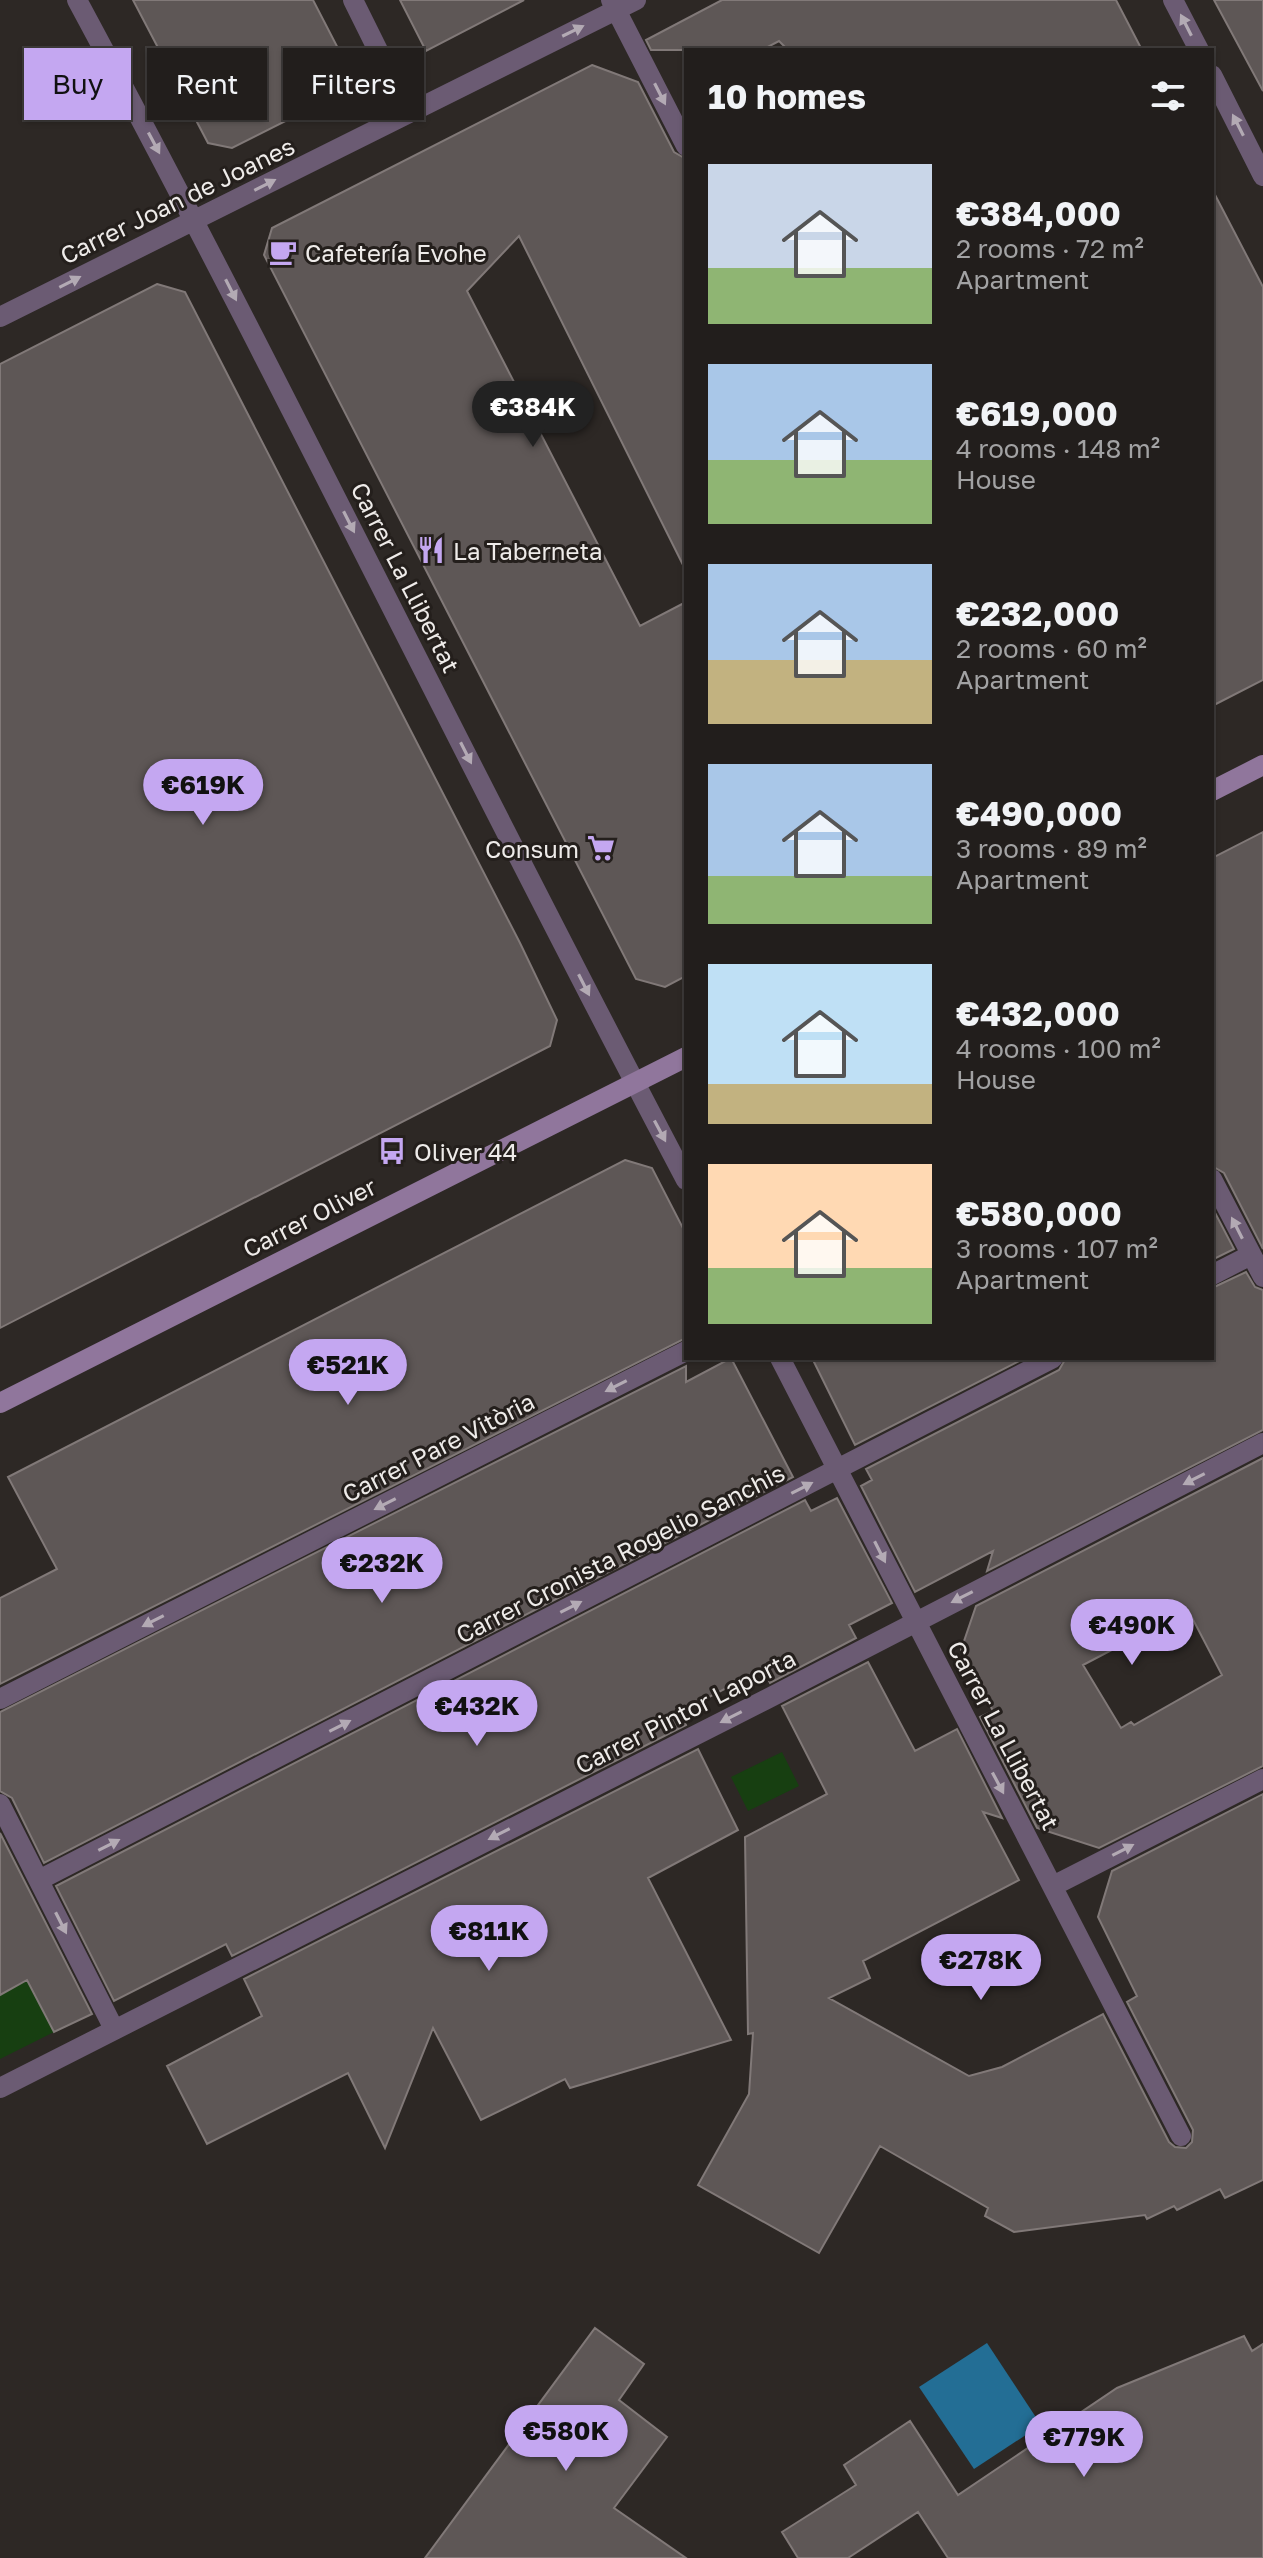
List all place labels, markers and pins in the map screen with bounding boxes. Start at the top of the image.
cafe icon: Cafetería Evohe [268,237,298,267]
place label: Cafetería Evohe [305,238,487,267]
pin: €384K [477,381,589,449]
restaurant icon: La Taberneta [416,535,446,565]
place label: La Taberneta [453,536,603,565]
pin: €619K [147,759,259,827]
supermarket icon: Consum [586,833,616,863]
place label: Consum [485,834,579,863]
bus stop icon: Oliver 44 [377,1136,407,1166]
place label: Oliver 44 [414,1137,517,1166]
pin: €521K [292,1339,404,1407]
pin: €232K [326,1537,438,1605]
pin: €490K [1076,1599,1188,1667]
pin: €432K [421,1680,533,1748]
pin: €811K [433,1905,545,1973]
pin: €278K [925,1934,1037,2002]
pin: €580K [510,2405,622,2473]
pin: €779K [1028,2411,1140,2479]

